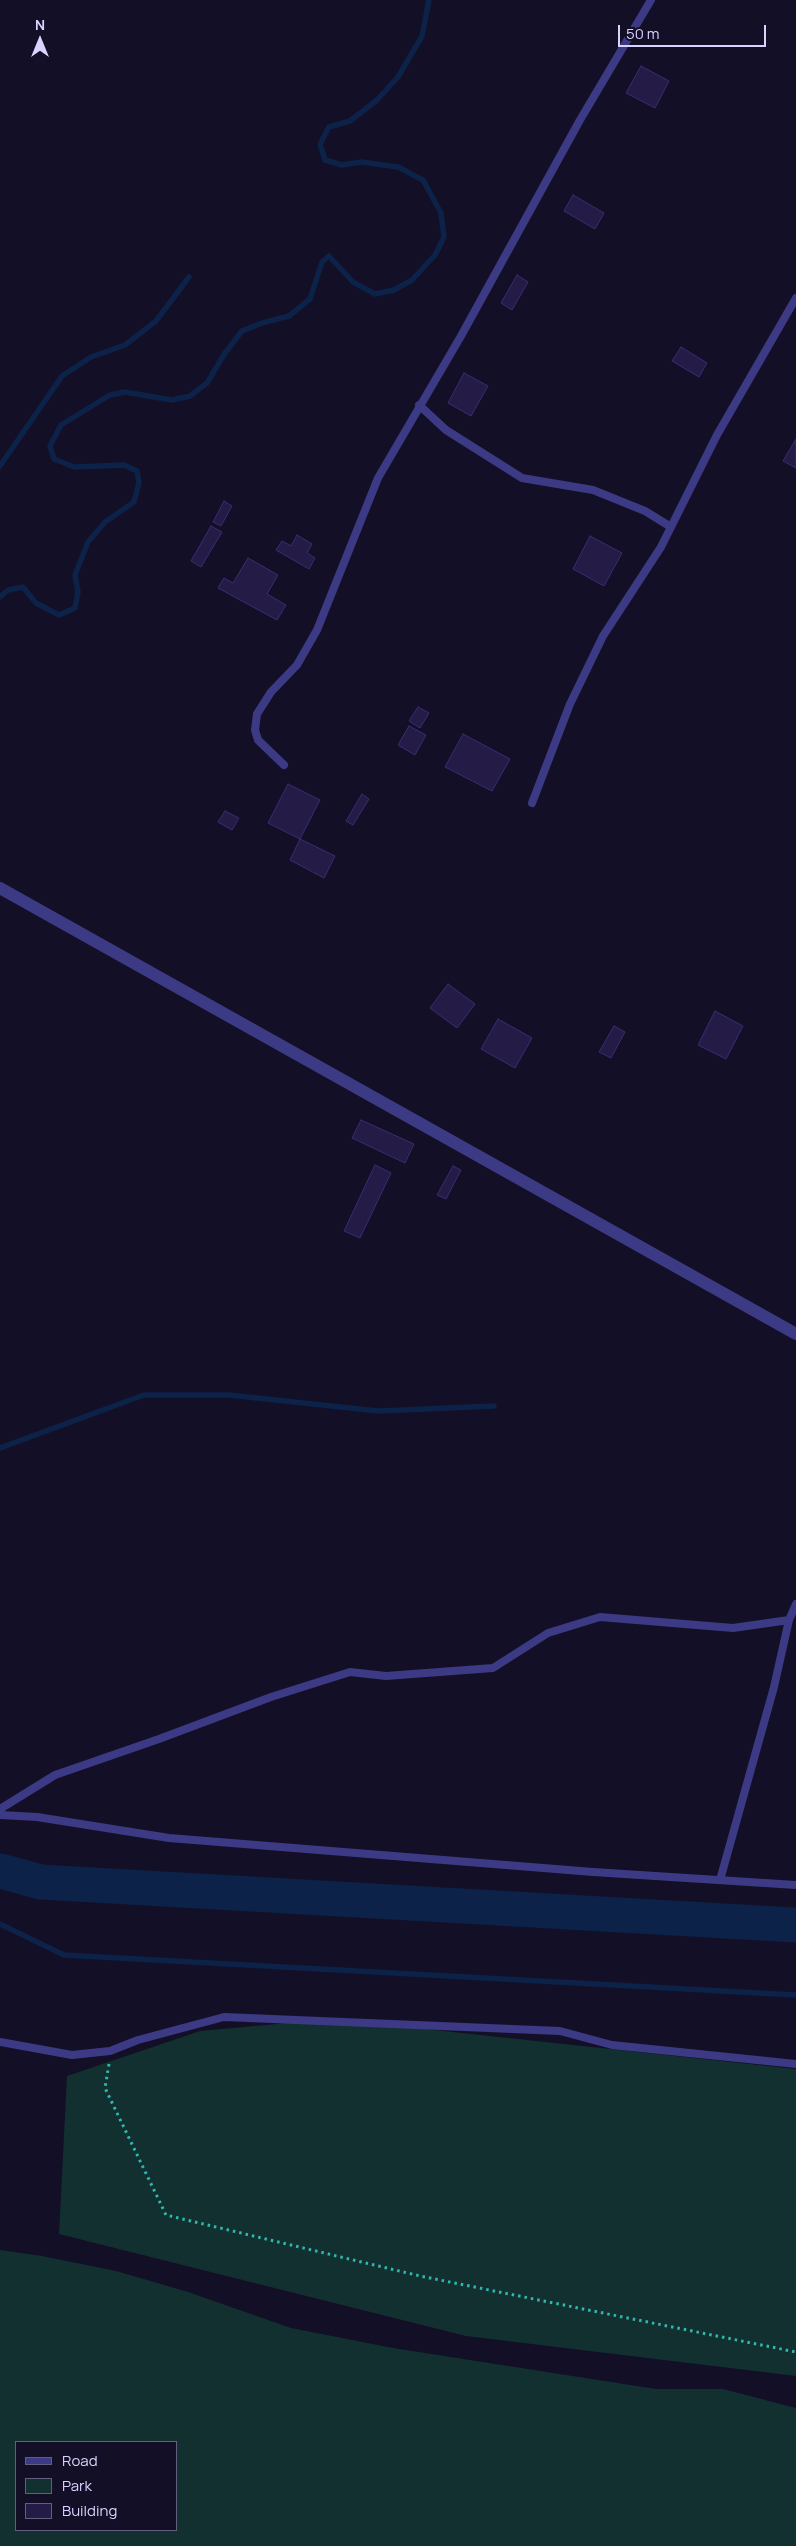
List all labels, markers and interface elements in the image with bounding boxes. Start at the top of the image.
north arrow [15,15,65,65]
text: N [35,15,45,34]
scale bar [621,15,768,47]
text: 50 m [626,23,660,44]
legend [15,2441,178,2531]
text: Road [62,2450,98,2471]
text: Park [62,2475,92,2496]
text: Building [62,2500,117,2521]

